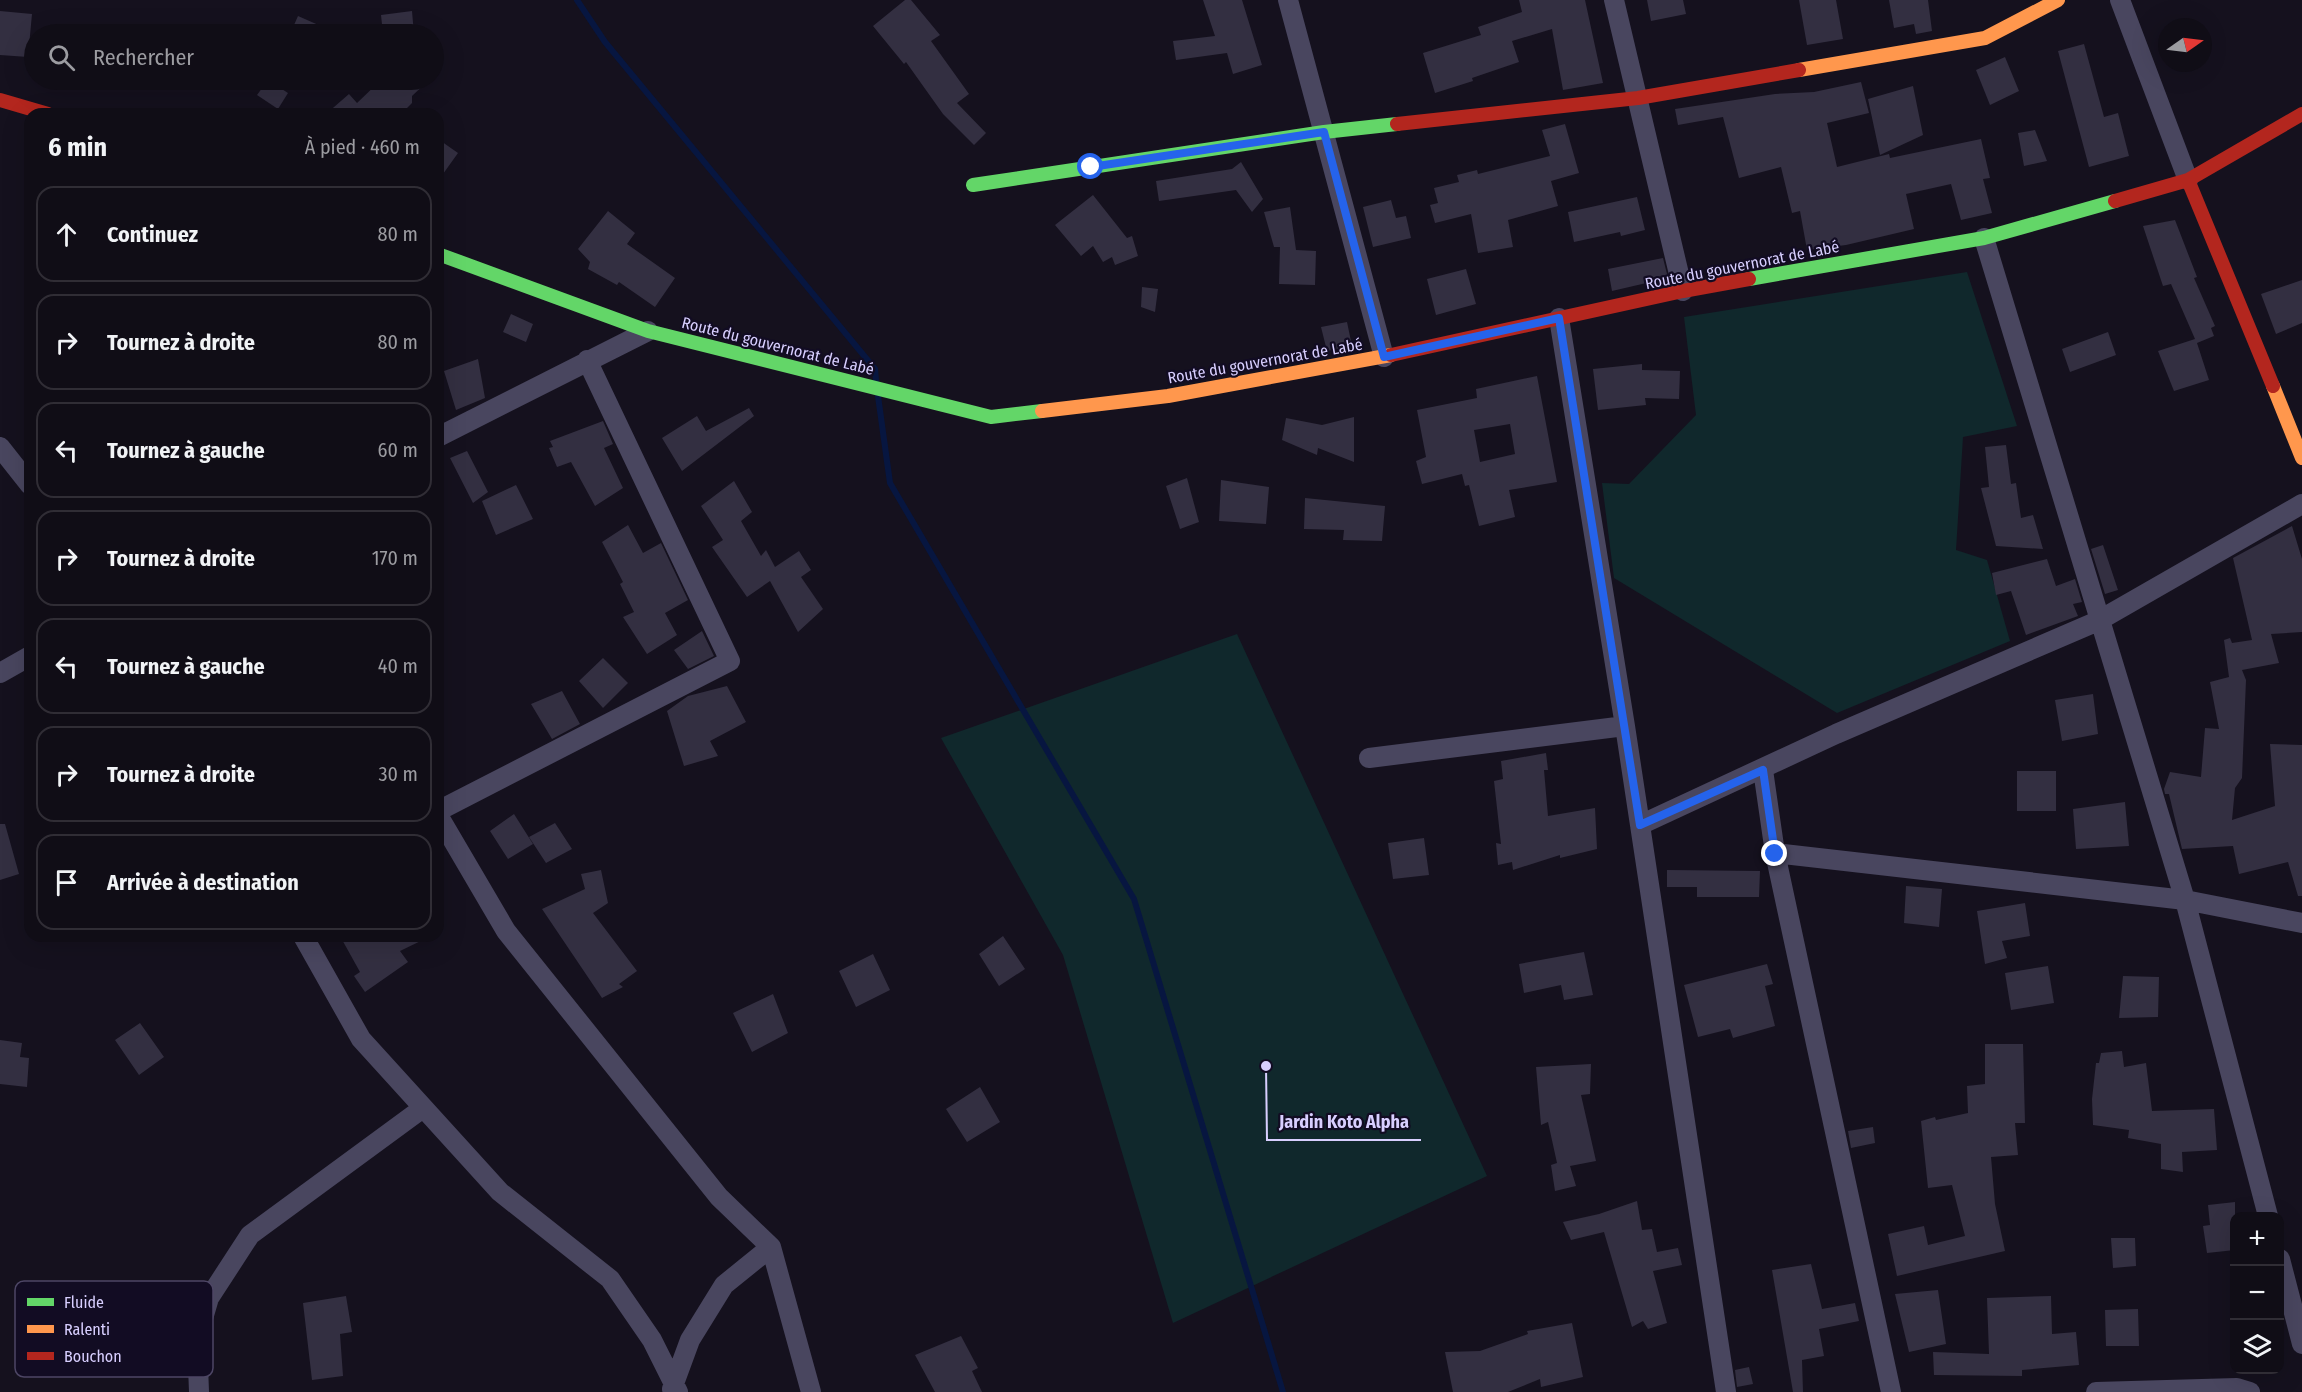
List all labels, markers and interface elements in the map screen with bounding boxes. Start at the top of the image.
north arrow [2158,18,2212,72]
search box [24,24,444,90]
icon: search [45,41,78,74]
text: Rechercher [93,44,194,71]
text: 6 min [48,132,107,163]
text: À pied · 460 m [305,135,420,159]
route start [1077,153,1103,179]
icon: ahead [50,218,83,251]
text: Continuez [107,221,198,248]
text: 80 m [378,222,418,246]
street label: Route du gouvernorat de Labé [1643,237,1841,293]
street label: Route du gouvernorat de Labé [680,313,876,379]
icon: right [50,326,83,359]
text: Tournez à droite [107,329,255,356]
text: 80 m [378,330,418,354]
street label: Route du gouvernorat de Labé [1166,334,1364,388]
icon: left [50,434,83,467]
text: Tournez à gauche [107,437,265,464]
text: 60 m [378,438,418,462]
icon: right [50,542,83,575]
text: Tournez à droite [107,545,255,572]
text: 170 m [372,546,418,570]
icon: left [50,650,83,683]
text: Tournez à gauche [107,653,265,680]
text: 40 m [378,654,418,678]
icon: right [50,758,83,791]
text: Tournez à droite [107,761,255,788]
text: 30 m [378,762,418,786]
route end [1761,840,1787,866]
icon: arrive [50,866,83,899]
text: Arrivée à destination [107,869,299,896]
callout: Jardin Koto Alpha [1267,1104,1421,1140]
text: Jardin Koto Alpha [1278,1111,1409,1133]
map controls [2230,1212,2284,1374]
button: + [2230,1212,2284,1266]
button: − [2230,1266,2284,1320]
legend [15,1281,213,1377]
text: Fluide [64,1293,104,1312]
text: Ralenti [64,1320,110,1339]
button: layers [2230,1320,2284,1374]
text: Bouchon [64,1347,122,1366]

